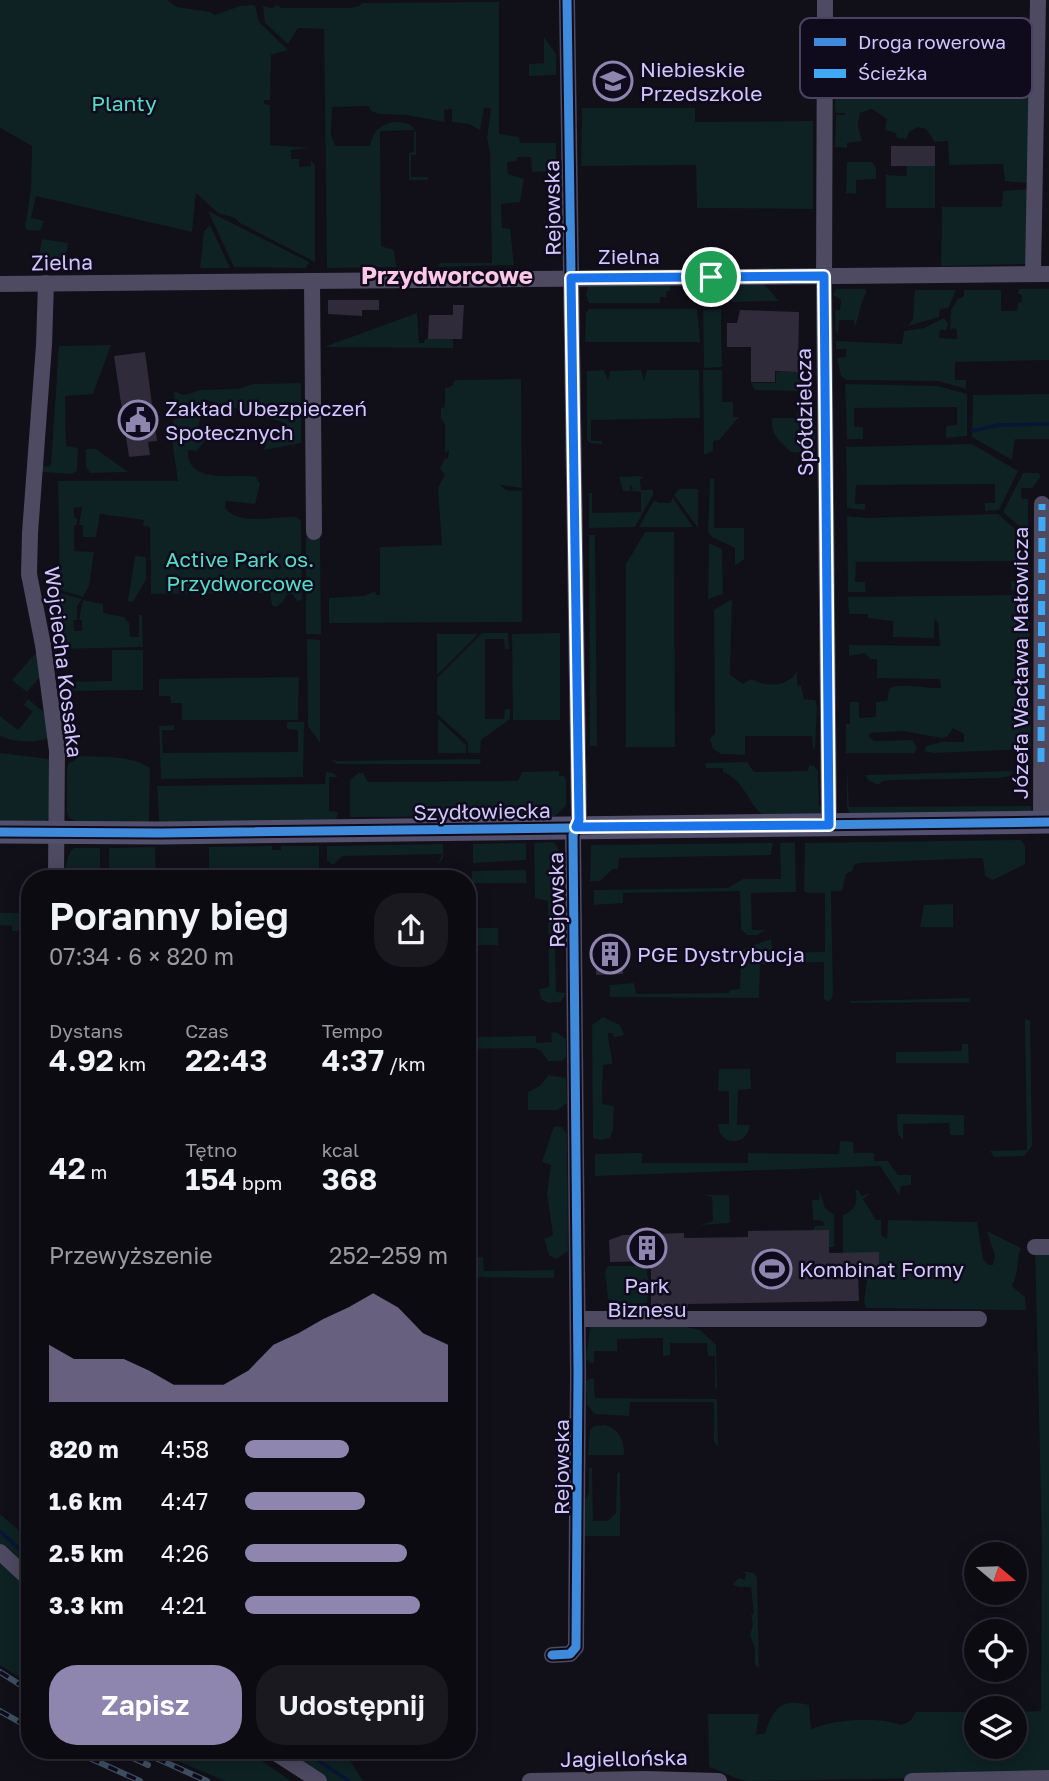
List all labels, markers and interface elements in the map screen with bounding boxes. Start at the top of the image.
legend [800,18,1032,98]
text: Droga rowerowa [858,30,1006,53]
place label: Niebieskie Przedszkole [640,56,763,106]
school or university icon: Niebieskie Przedszkole [592,60,634,102]
text: Ścieżka [858,61,928,84]
park label: Planty [91,90,157,116]
street label: Rejowska [538,160,566,256]
street label: Zielna [598,243,660,269]
pin [681,247,741,307]
street label: Zielna [31,248,93,276]
icon: arrive [692,258,730,296]
district label: Przydworcowe [361,260,533,289]
street label: Spółdzielcza [790,348,818,476]
place label: Zakład Ubezpieczeń Społecznych [165,395,367,445]
public building icon: Zakład Ubezpieczeń Społecznych [117,399,159,441]
street label: Józefa Wacława Małowicza [1007,527,1033,799]
park label: Active Park os. Przydworcowe [166,546,314,596]
street label: Wojciecha Kossaka [39,565,89,759]
street label: Szydłowiecka [413,797,551,825]
street label: Rejowska [542,852,570,948]
text: Poranny bieg [49,893,289,938]
button: share [374,893,448,967]
building icon: PGE Dystrybucja [589,933,631,975]
place label: PGE Dystrybucja [637,941,805,967]
text: 07:34 · 6 × 820 m [49,942,234,970]
text: Dystans [49,1019,123,1042]
text: Czas [185,1019,229,1042]
text: Tempo [322,1019,383,1042]
text: 4.92 [49,1042,114,1078]
text: 22:43 [185,1042,268,1078]
text: 4:37 [322,1042,384,1078]
text: km [114,1052,146,1075]
text: /km [384,1052,426,1075]
text: Tętno [185,1138,237,1161]
text: kcal [322,1138,359,1161]
text: 42 [49,1150,86,1186]
text: m [86,1160,107,1183]
text: 154 [185,1161,237,1197]
text: 368 [322,1161,377,1197]
text: bpm [237,1171,282,1194]
building icon: Park Biznesu [626,1227,668,1269]
text: Przewyższenie [49,1241,213,1269]
text: 252–259 m [329,1241,448,1269]
sports icon: Kombinat Formy [751,1248,793,1290]
place label: Kombinat Formy [799,1256,964,1282]
place label: Park Biznesu [607,1272,687,1322]
street label: Rejowska [548,1419,574,1515]
text: 820 m [49,1435,119,1463]
text: 4:58 [161,1435,209,1463]
text: 1.6 km [49,1487,122,1515]
text: 4:47 [161,1487,208,1515]
text: 2.5 km [49,1539,124,1567]
text: 4:26 [161,1539,209,1567]
north arrow [964,1542,1027,1605]
map controls [964,1542,1027,1759]
text: 3.3 km [49,1591,124,1619]
text: 4:21 [161,1591,206,1619]
button: locate [964,1619,1027,1682]
button: Zapisz [49,1665,242,1745]
button: Udostępnij [256,1665,448,1745]
button: layers [964,1696,1027,1759]
street label: Jagiellońska [560,1744,688,1772]

